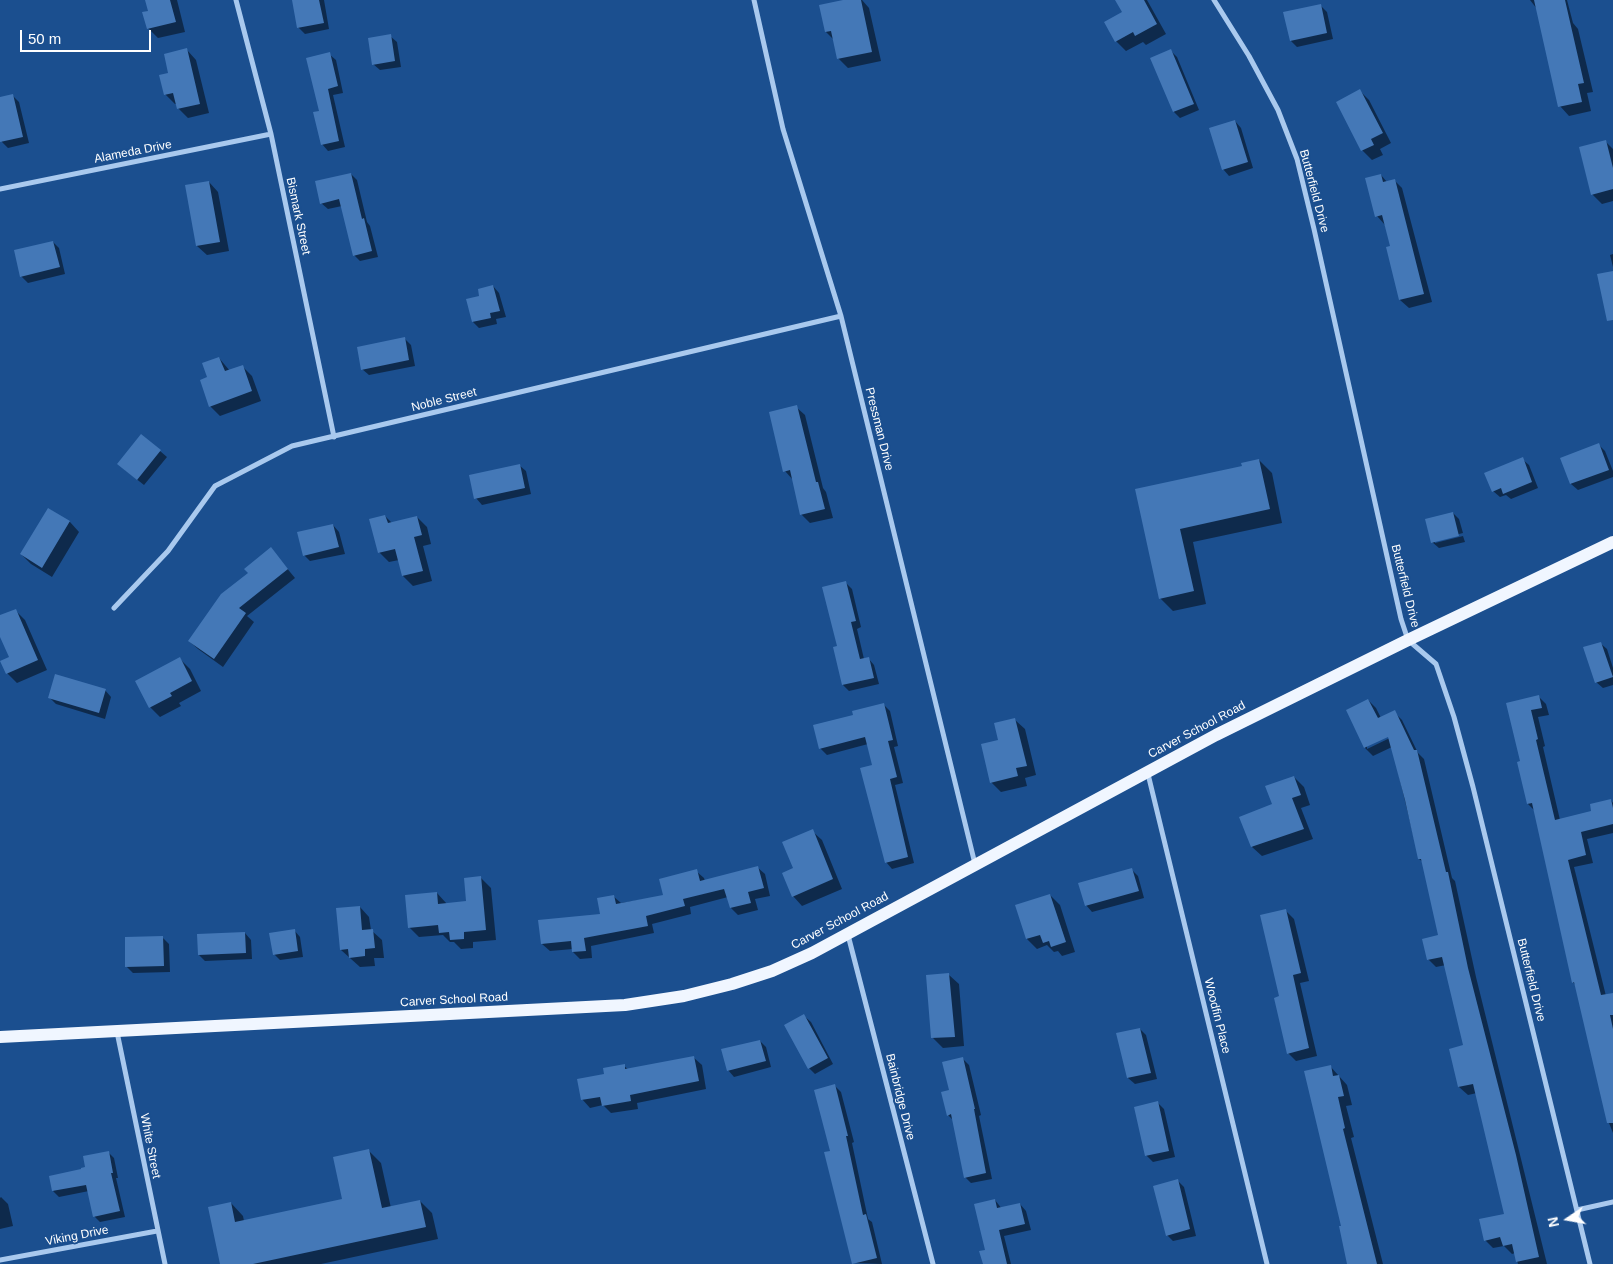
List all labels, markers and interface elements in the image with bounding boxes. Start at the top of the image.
scale bar [22,20,154,52]
text: 50 m [28,30,61,47]
street label: Alameda Drive [93,137,173,167]
street label: Butterfield Drive [1296,148,1332,234]
street label: Bismark Street [283,176,313,256]
street label: Noble Street [410,385,478,415]
street label: Pressman Drive [862,386,896,472]
street label: Butterfield Drive [1388,543,1422,629]
street label: Carver School Road [1146,698,1248,762]
street label: Carver School Road [789,889,891,953]
street label: Butterfield Drive [1514,937,1548,1023]
street label: Woodfin Place [1201,977,1233,1055]
street label: Carver School Road [400,990,508,1010]
street label: Bainbridge Drive [882,1052,918,1142]
street label: White Street [137,1112,163,1180]
north arrow [1543,1194,1593,1244]
text: N [1544,1216,1562,1229]
street label: Viking Drive [44,1223,110,1249]

